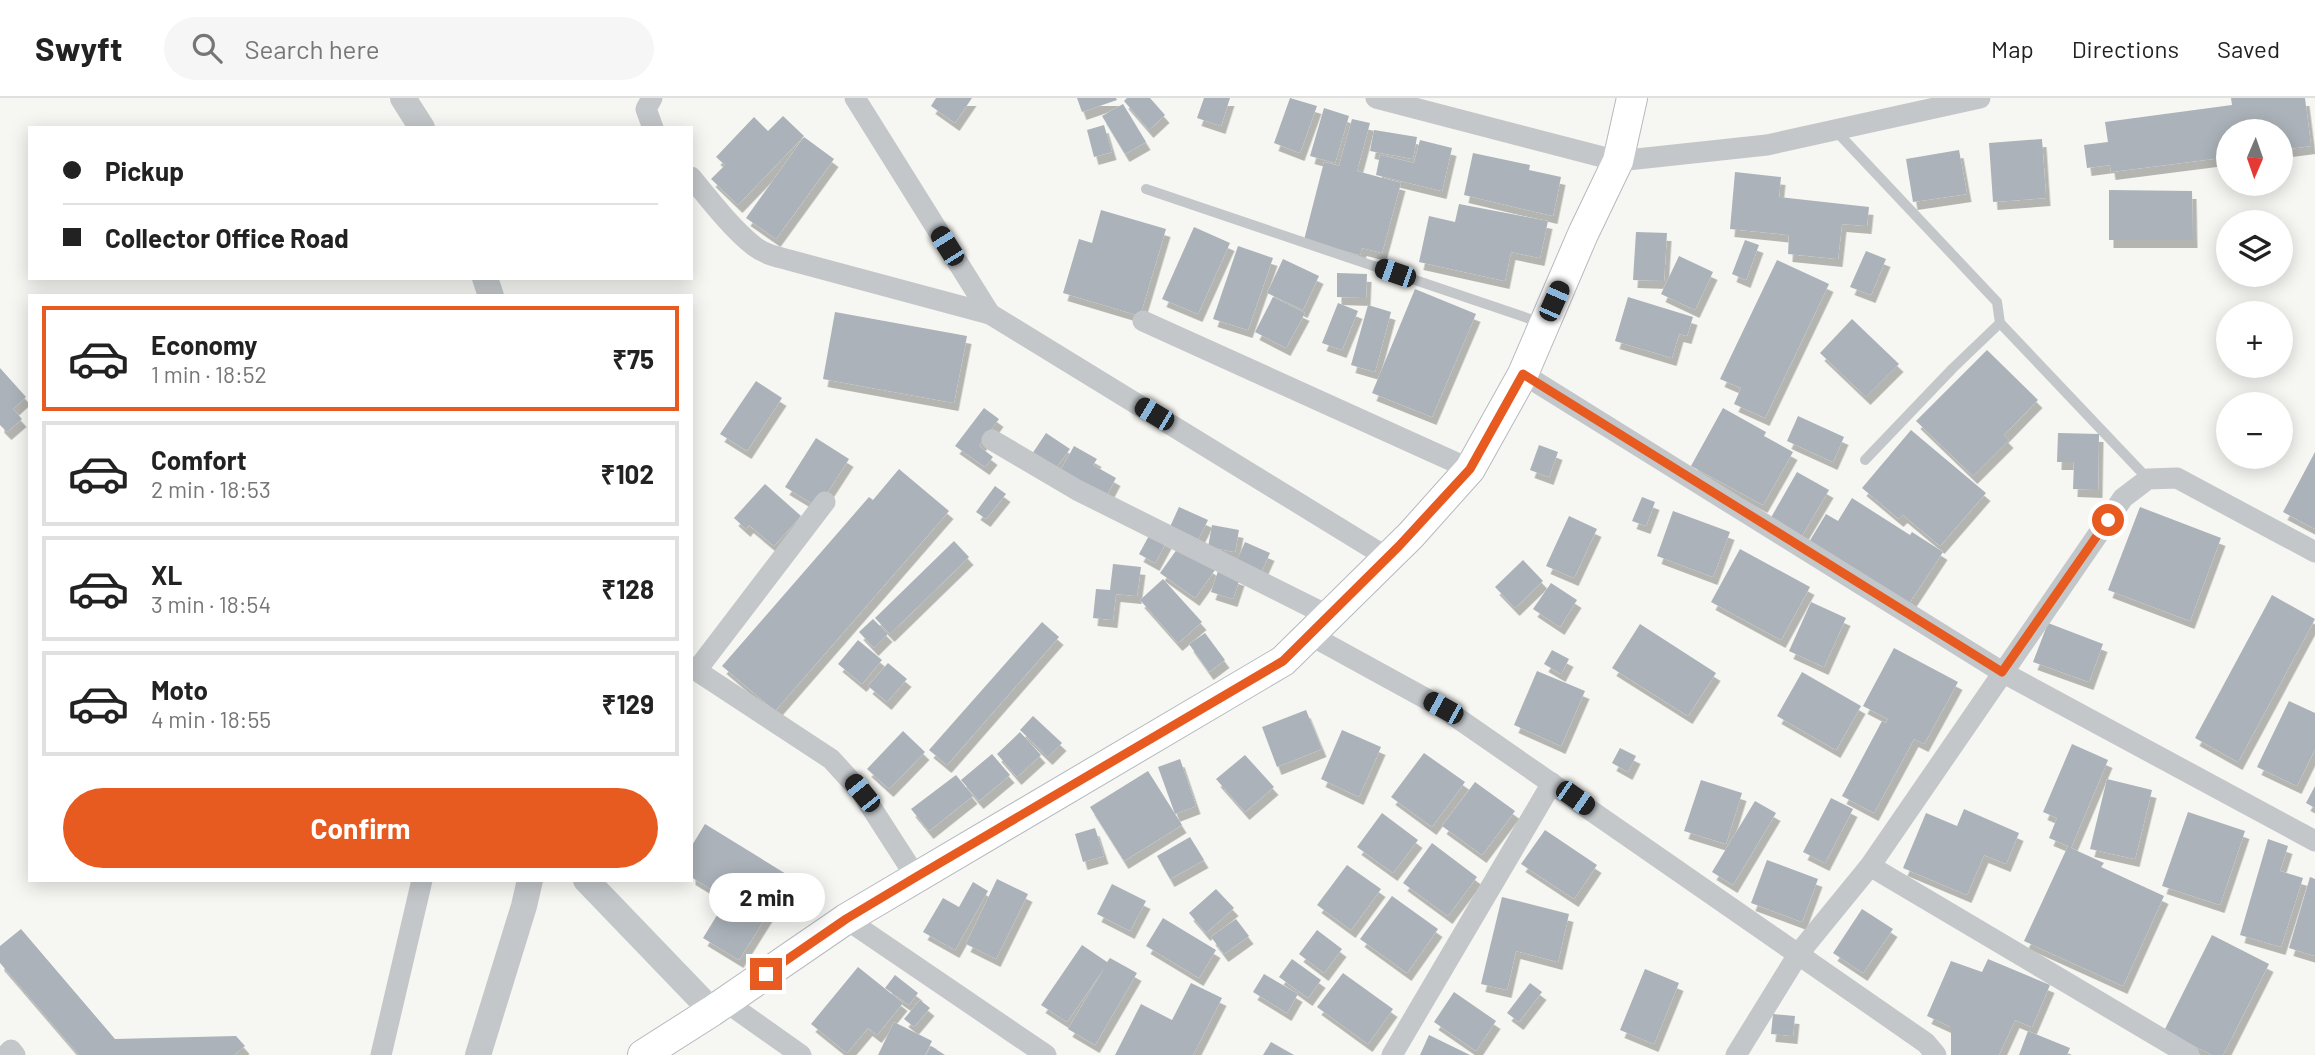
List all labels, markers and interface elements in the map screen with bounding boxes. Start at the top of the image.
search box [164,17,654,80]
text: Swyft [35,28,122,68]
icon: search [188,29,226,67]
text: Search here [244,33,380,64]
text: Map [1991,34,2034,63]
text: Directions [2072,34,2179,63]
text: Saved [2217,34,2280,63]
north arrow [2216,119,2292,196]
map controls [2216,119,2293,469]
text: Pickup [105,155,184,186]
button: layers [2216,210,2293,287]
text: Collector Office Road [105,222,349,253]
car [927,223,968,269]
car [1372,256,1419,290]
car [1536,278,1573,324]
button: + [2216,301,2293,378]
icon: car [67,327,130,390]
text: Economy [151,329,257,360]
text: ₹75 [612,343,654,374]
text: 1 min · 18:52 [151,360,267,388]
button: − [2216,392,2293,469]
car [1131,394,1178,434]
icon: car [67,442,130,505]
text: Comfort [151,444,247,475]
text: ₹102 [601,458,654,489]
text: 2 min · 18:53 [151,475,271,503]
route start [2092,504,2124,536]
icon: car [67,557,130,620]
text: XL [151,559,182,590]
text: ₹128 [601,573,654,604]
text: 3 min · 18:54 [151,590,271,618]
icon: car [67,672,130,735]
text: Moto [151,674,208,705]
text: ₹129 [602,688,654,719]
car [1420,689,1467,727]
text: 4 min · 18:55 [151,705,271,733]
car [841,770,884,816]
car [1552,777,1599,819]
button: Confirm [63,788,658,868]
callout: 2 min [708,872,824,922]
text: 2 min [739,883,795,911]
route end [750,958,782,990]

